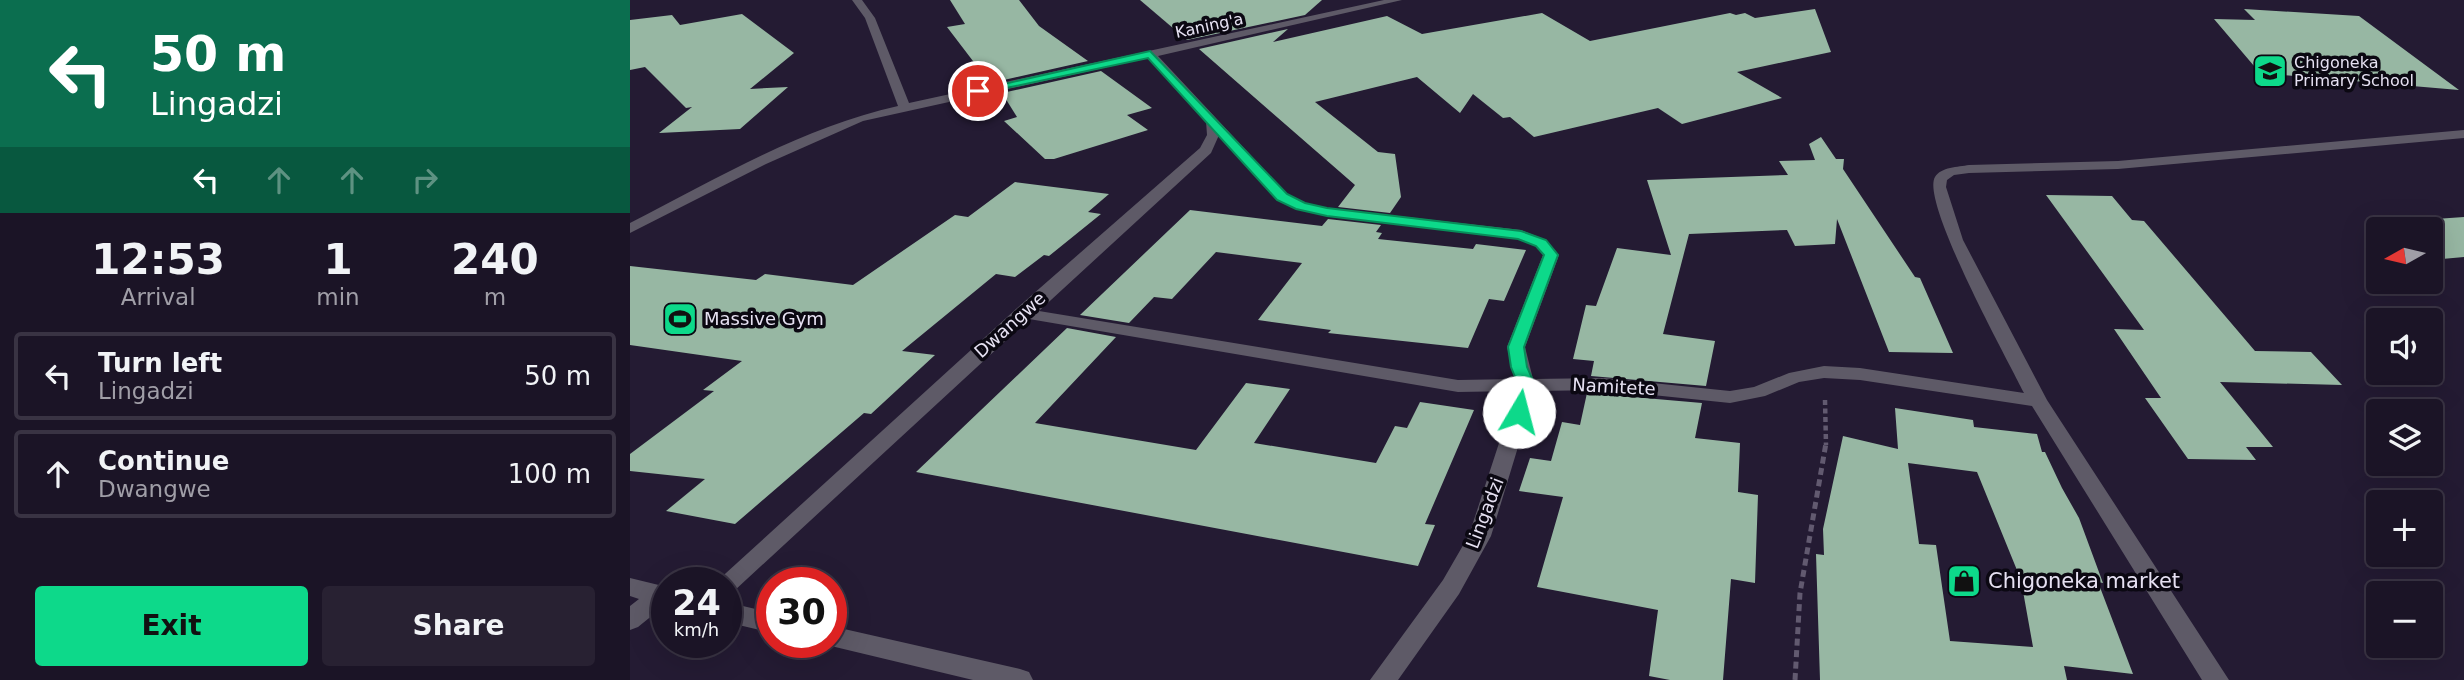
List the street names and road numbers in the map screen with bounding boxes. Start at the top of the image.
street label: Kaning'a [1173,9,1245,42]
street label: Dwangwe [970,287,1049,362]
street label: Namitete [1572,374,1656,399]
street label: Lingadzi [1461,474,1508,551]

